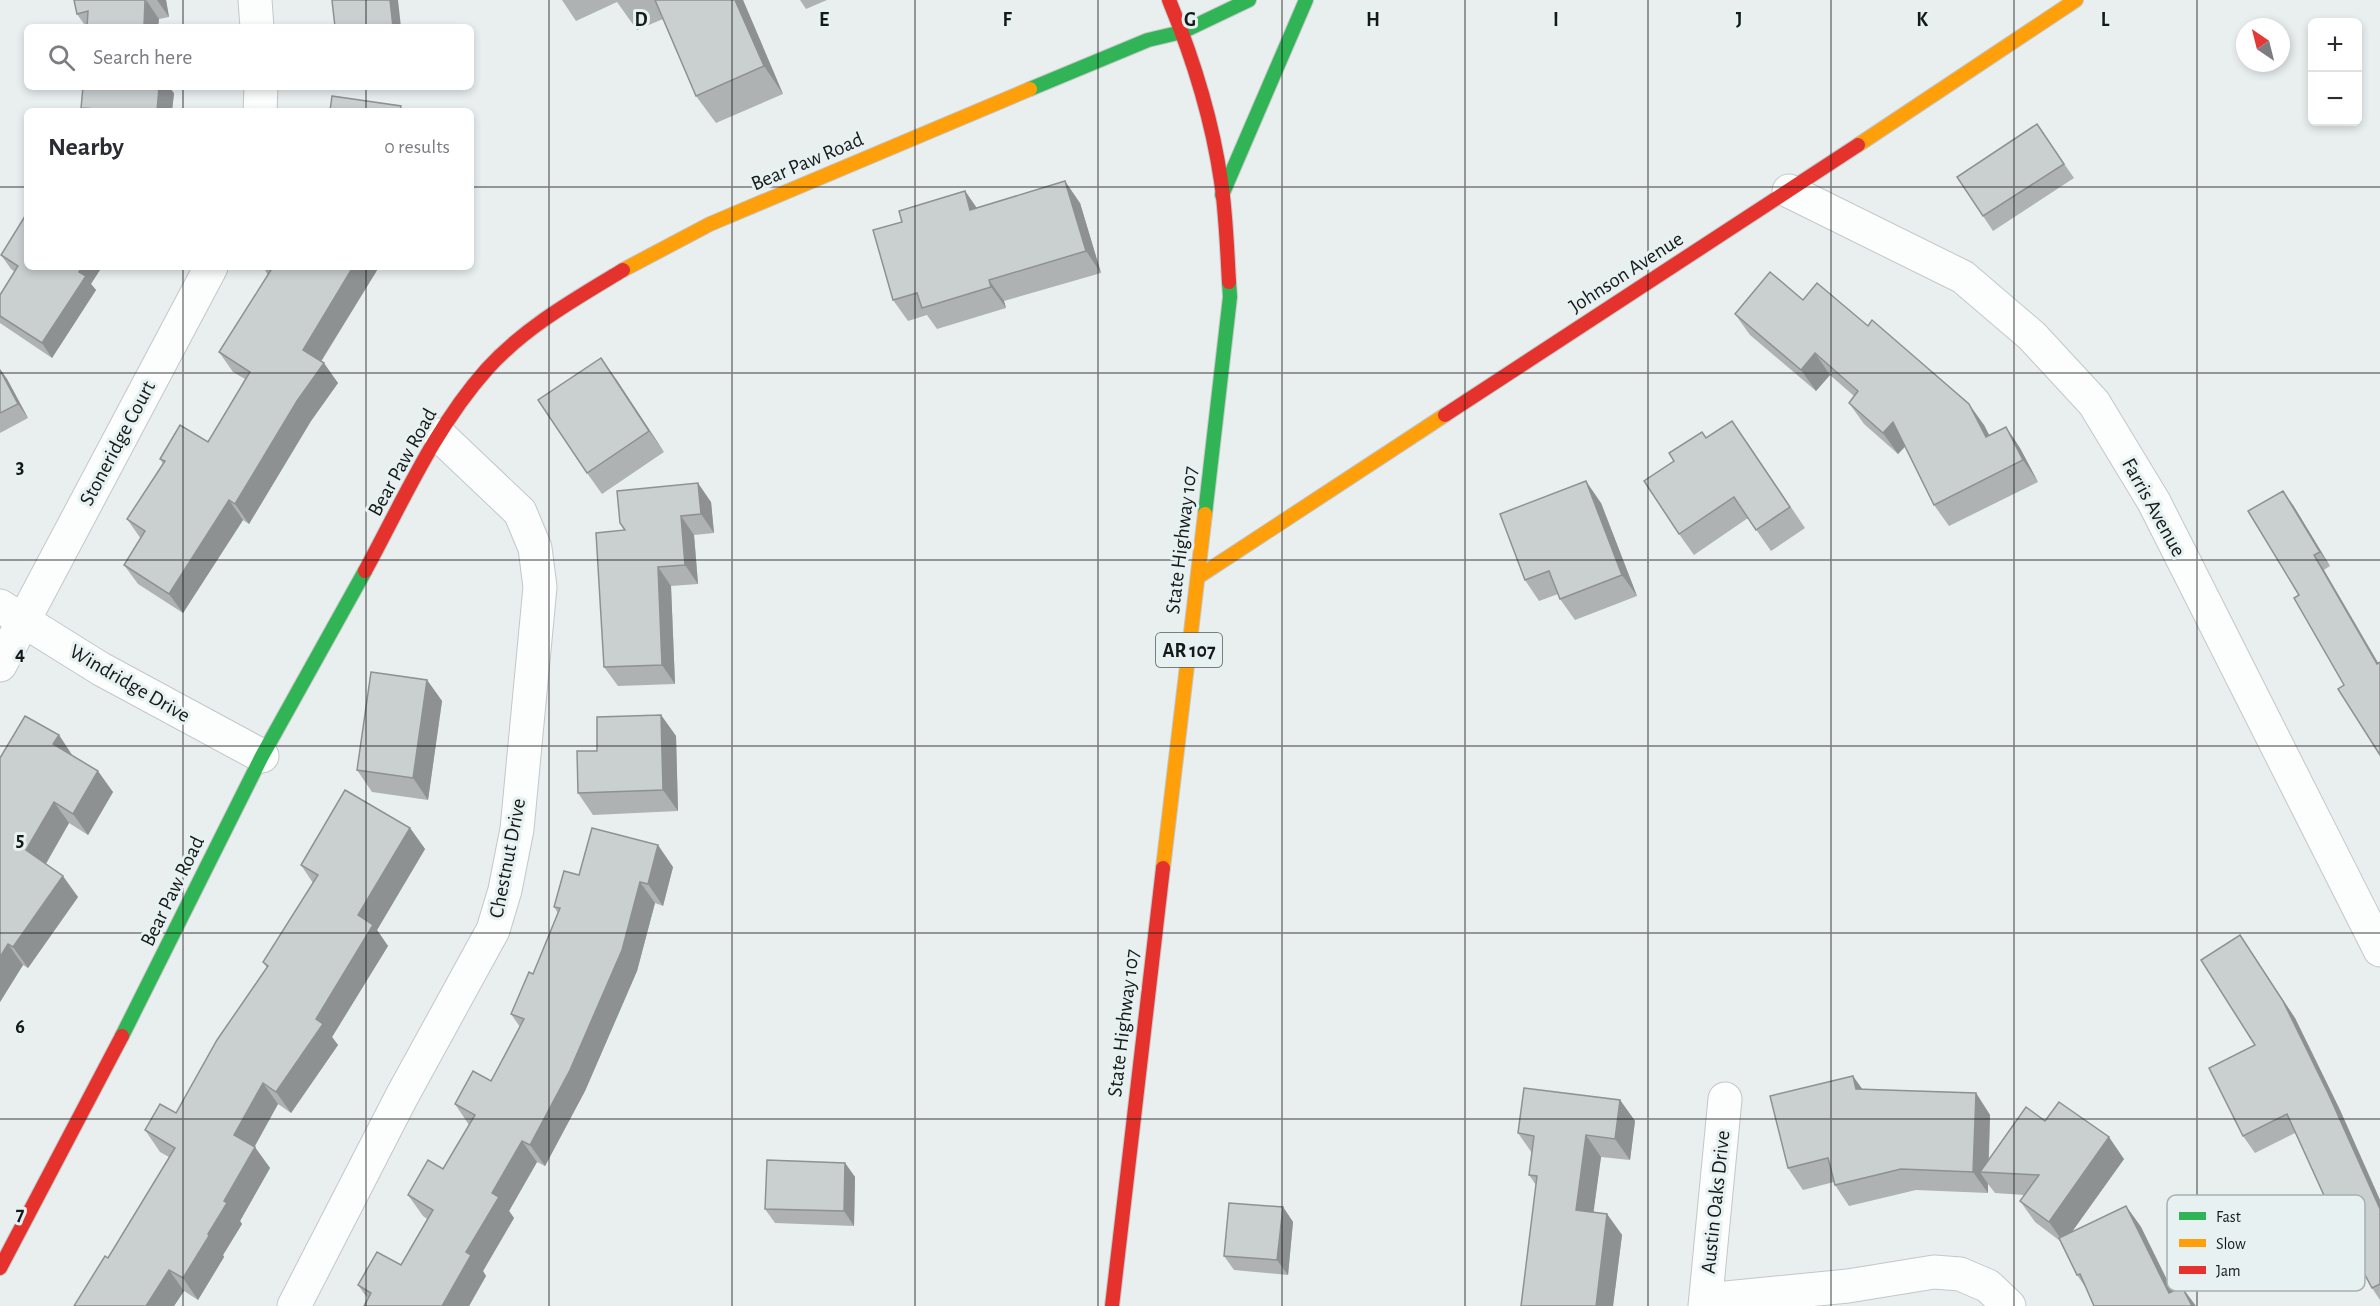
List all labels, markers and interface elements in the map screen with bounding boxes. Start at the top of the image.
text: D [634,10,648,30]
text: E [819,10,829,30]
text: F [1002,10,1012,30]
text: G [1184,10,1196,30]
text: H [1366,10,1380,30]
text: I [1553,10,1559,30]
text: J [1736,10,1742,30]
text: K [1916,10,1928,30]
text: L [2101,10,2110,30]
north arrow [2236,18,2290,72]
map controls [2308,18,2362,126]
button: + [2308,18,2362,72]
search box [24,24,474,90]
icon: search [45,41,78,74]
text: Search here [93,46,192,68]
button: − [2308,72,2362,126]
street label: Bear Paw Road [748,128,866,195]
text: Nearby [48,134,124,160]
text: 0 results [384,137,450,157]
street label: Johnson Avenue [1565,228,1687,317]
street label: Stoneridge Court [76,377,159,509]
street label: Bear Paw Road [364,405,441,520]
street label: Farris Avenue [2118,454,2189,560]
text: 3 [16,457,24,477]
street label: State Highway 107 [1162,465,1201,615]
road number: AR 107 [1156,633,1222,667]
street label: Windridge Drive [66,640,194,726]
text: 4 [15,644,25,664]
street label: Chestnut Drive [486,797,529,920]
text: 5 [16,830,24,850]
street label: Bear Paw Road [137,833,208,950]
street label: State Highway 107 [1104,948,1143,1098]
text: 6 [15,1017,25,1037]
street label: Austin Oaks Drive [1698,1129,1733,1275]
legend [2167,1195,2365,1291]
text: 7 [16,1204,25,1224]
text: Fast [2216,1209,2241,1225]
text: Slow [2216,1236,2246,1252]
text: Jam [2216,1263,2241,1279]

